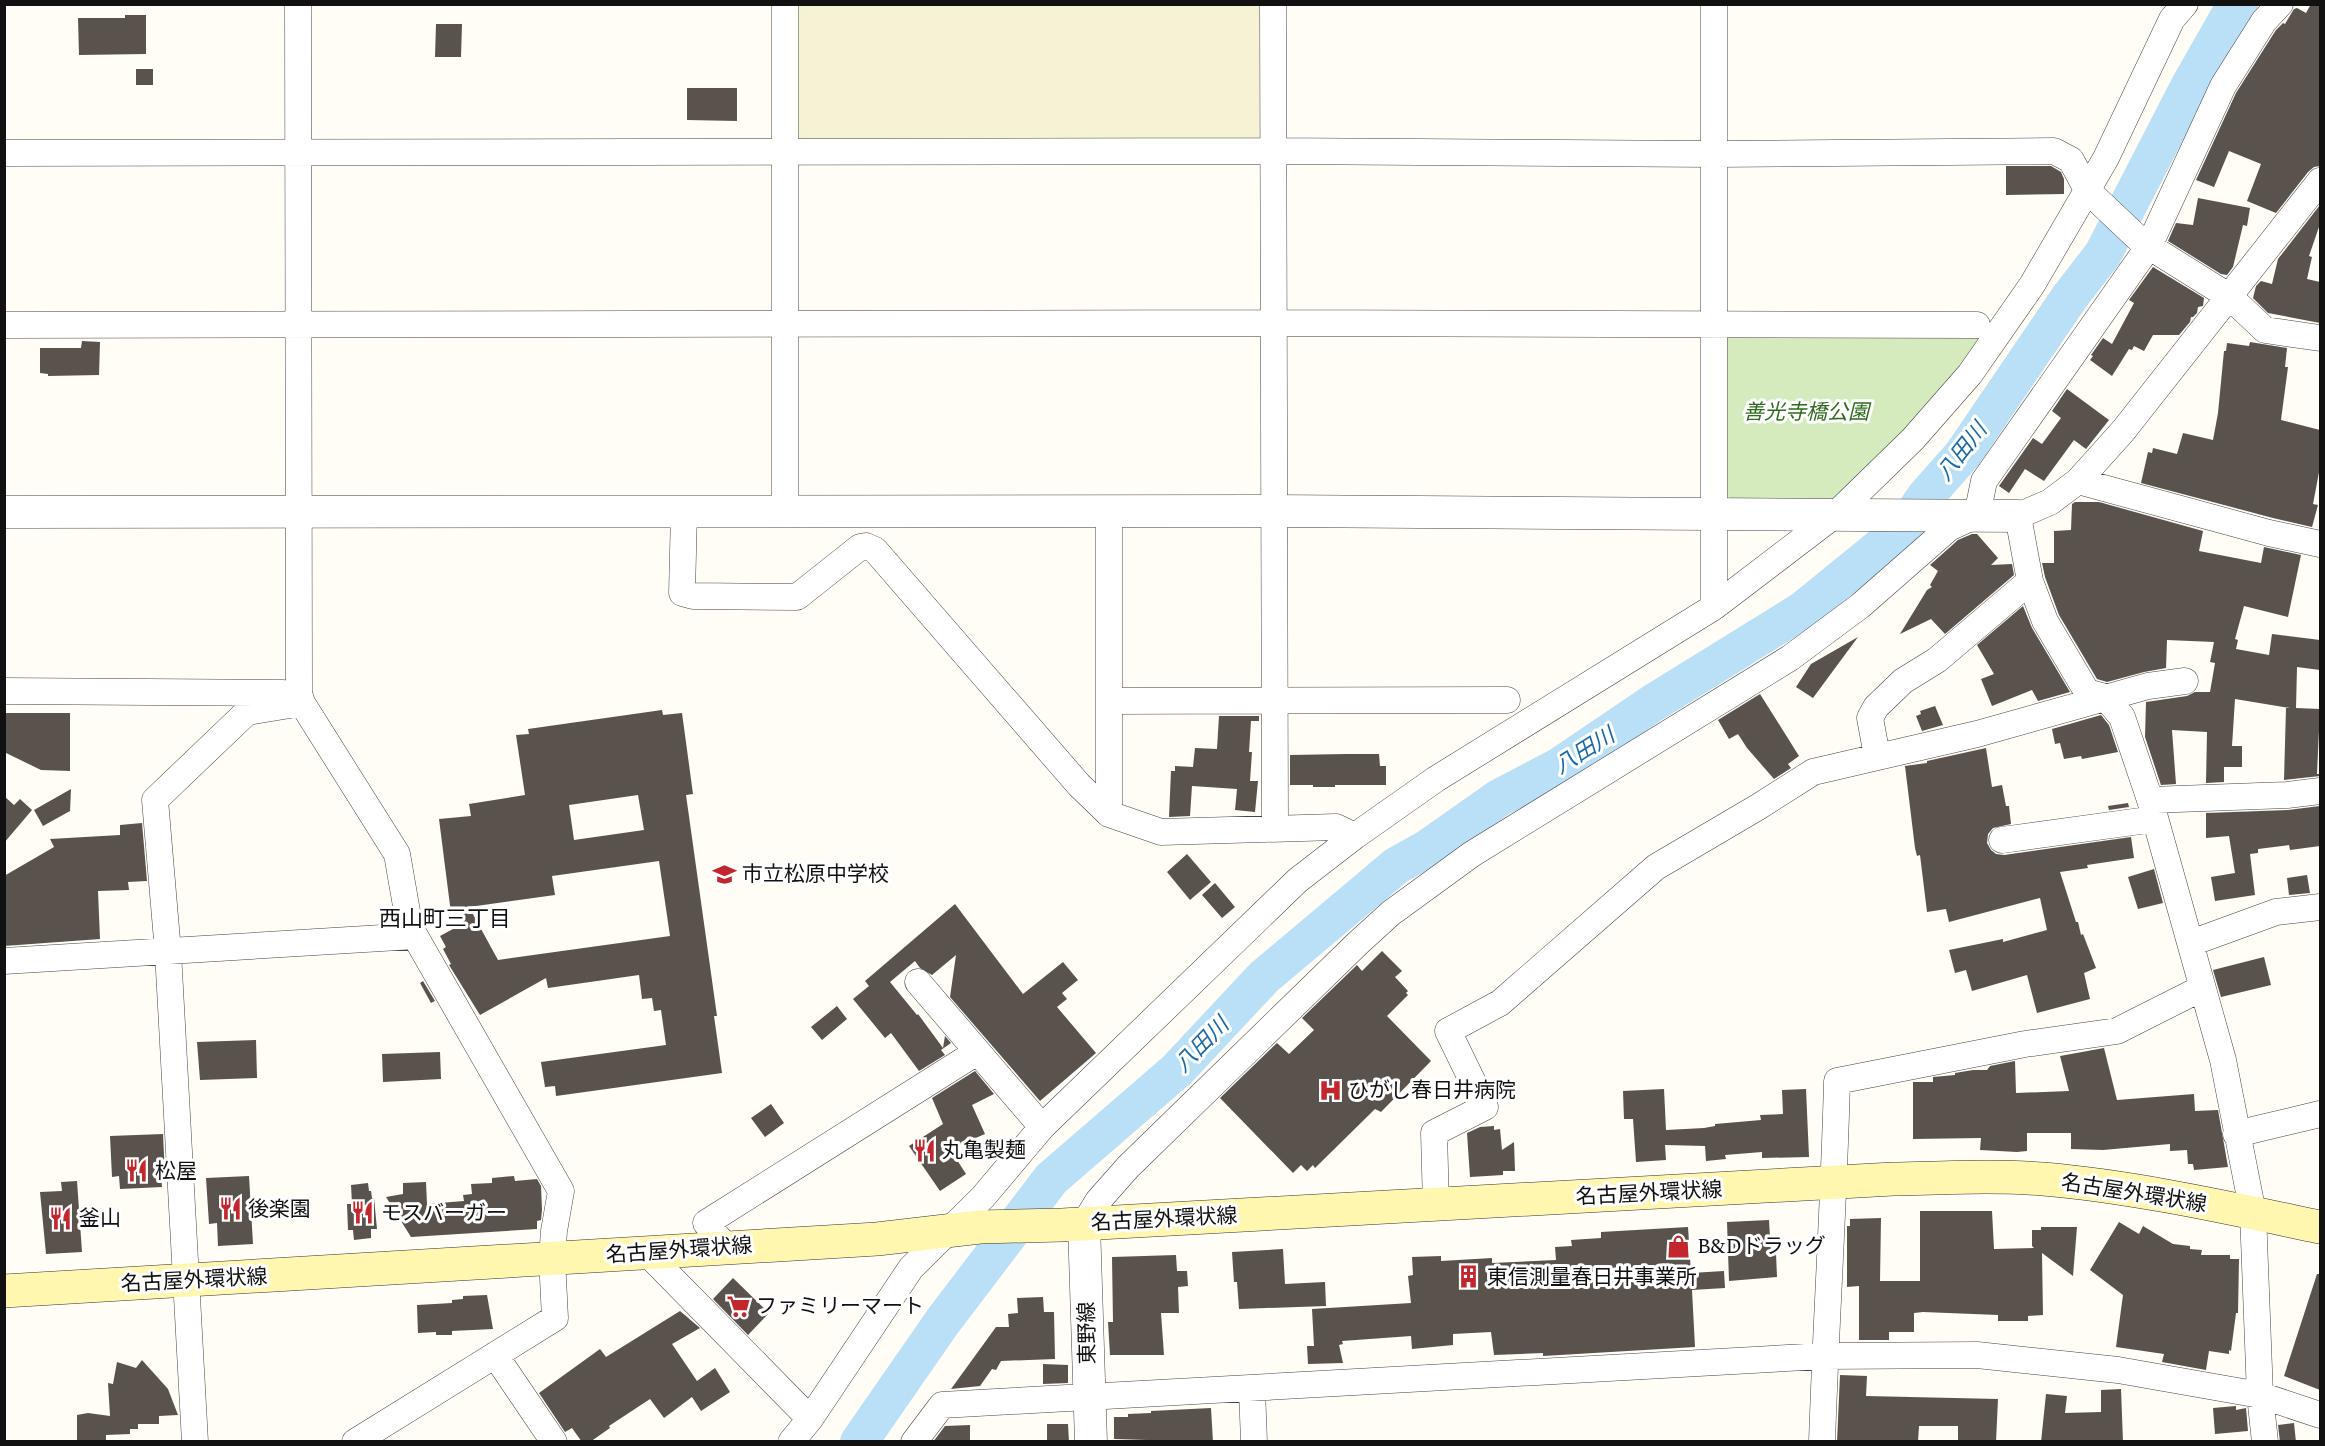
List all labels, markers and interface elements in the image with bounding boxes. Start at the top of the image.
park label: 善光寺橋公園 [1743,397,1872,429]
water label: 八田川 [1929,414,1997,488]
water label: 八田川 [1548,719,1623,783]
place label: 市立松原中学校 [742,859,889,891]
school or university icon: 市立松原中学校 [711,861,737,887]
district label: 西山町三丁目 [379,903,511,936]
water label: 八田川 [1167,1008,1238,1080]
place label: ひがし春日井病院 [1348,1075,1516,1107]
hospital icon: ひがし春日井病院 [1317,1077,1343,1103]
place label: 丸亀製麺 [942,1135,1026,1167]
restaurant icon: 丸亀製麺 [911,1137,937,1163]
place label: 松屋 [155,1156,197,1188]
restaurant icon: 松屋 [124,1158,150,1184]
street label: 名古屋外環状線 [2059,1167,2209,1221]
street label: 名古屋外環状線 [1575,1174,1723,1214]
place label: 後楽園 [248,1194,311,1226]
restaurant icon: 後楽園 [217,1196,243,1222]
place label: モスバーガー [381,1198,507,1230]
restaurant icon: モスバーガー [350,1200,376,1226]
street label: 名古屋外環状線 [1090,1200,1238,1240]
place label: 釜山 [79,1203,121,1235]
restaurant icon: 釜山 [48,1205,74,1231]
street label: 名古屋外環状線 [605,1230,754,1272]
place label: B&Dドラッグ [1697,1231,1826,1263]
shop icon: B&Dドラッグ [1666,1233,1692,1259]
street label: 名古屋外環状線 [120,1261,268,1301]
place label: 東信測量春日井事業所 [1487,1262,1697,1294]
building icon: 東信測量春日井事業所 [1456,1264,1482,1290]
place label: ファミリーマート [756,1291,924,1323]
supermarket icon: ファミリーマート [725,1293,751,1319]
street label: 東野線 [1071,1301,1105,1365]

